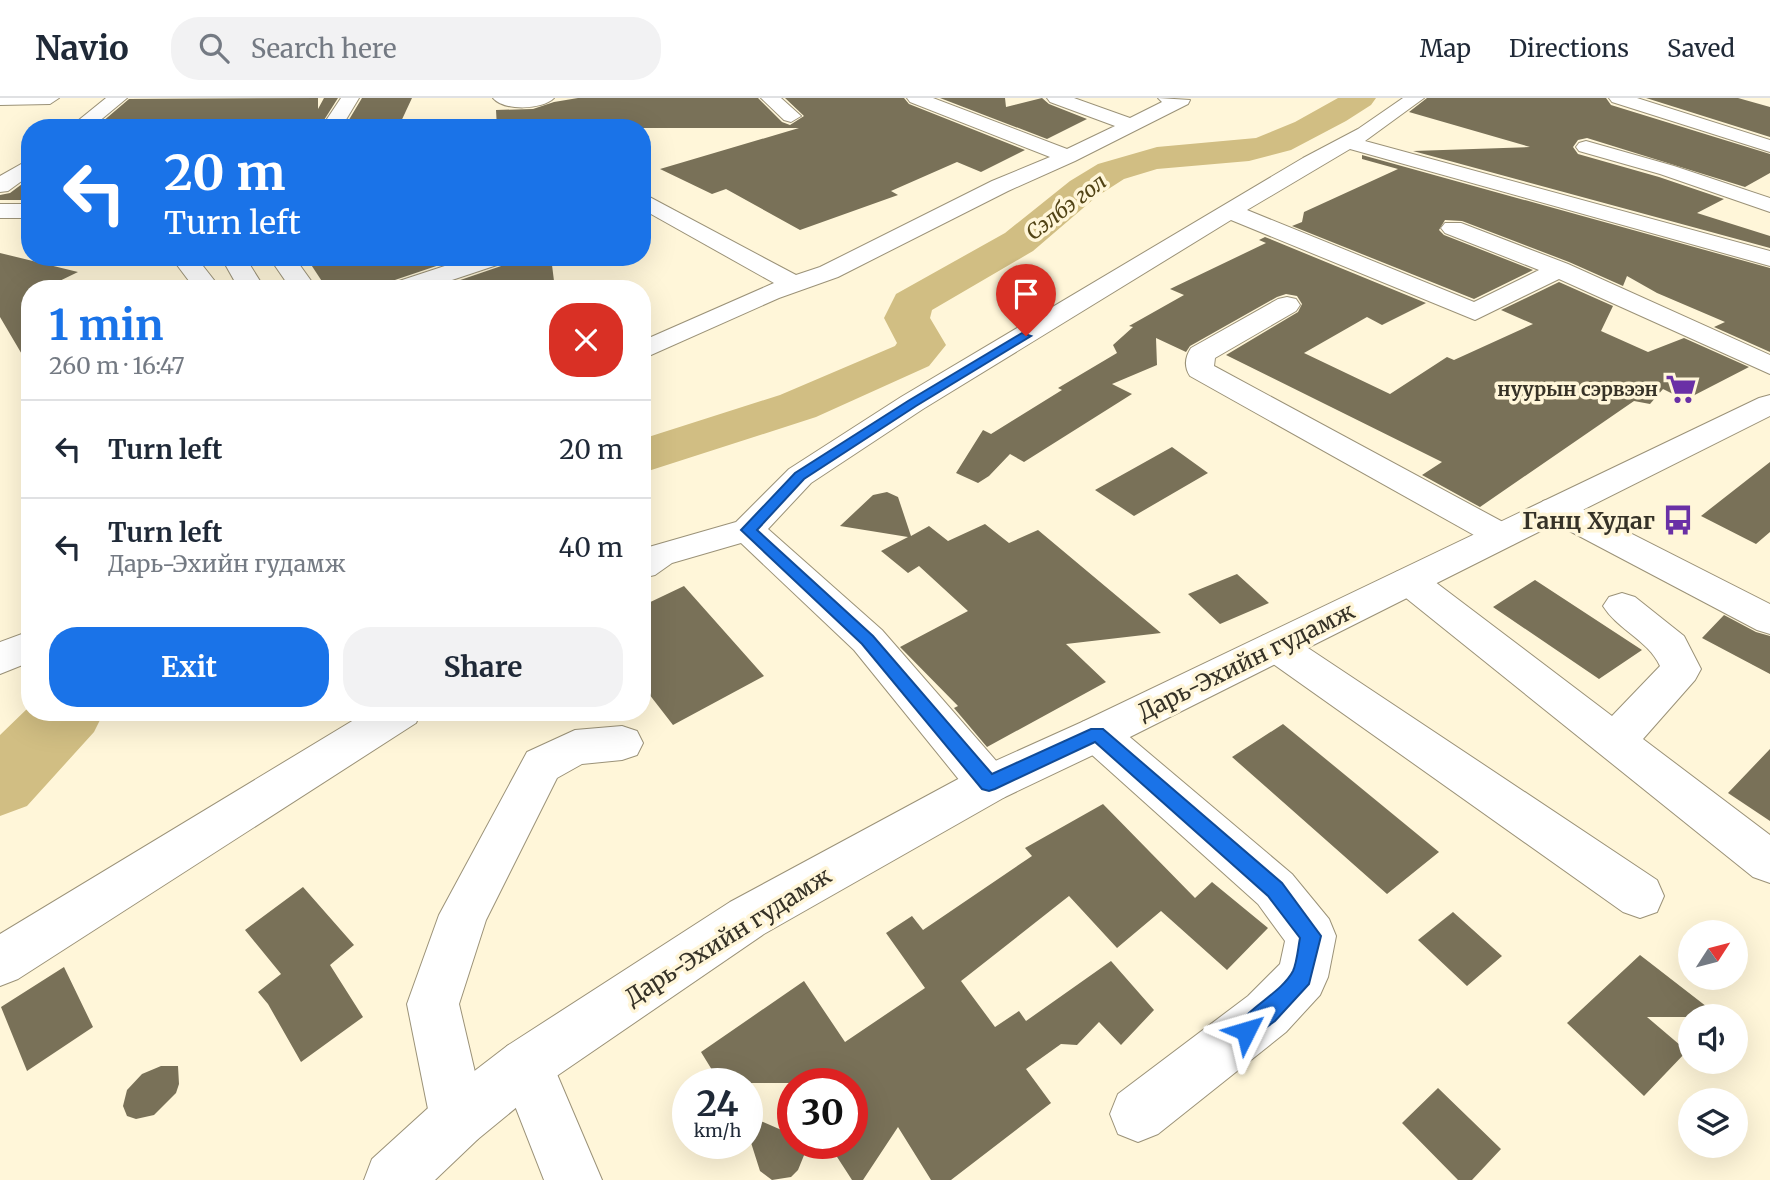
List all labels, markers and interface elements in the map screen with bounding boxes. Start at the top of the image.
search box [171,17,661,80]
text: Navio [35,28,129,69]
icon: search [195,29,233,67]
text: Search here [251,32,396,65]
text: Map [1420,33,1471,64]
text: Directions [1509,33,1629,64]
text: Saved [1667,33,1735,64]
text: 20 m [164,142,285,203]
icon: left [49,147,140,238]
water label: Сэлбэ гол [1020,168,1112,246]
text: Turn left [164,203,301,243]
pin [996,264,1056,336]
icon: arrive [1007,275,1045,313]
text: 1 min [49,299,163,351]
button: close [549,303,623,377]
text: 260 m · 16:47 [49,351,185,380]
supermarket icon: нуурын сэрвээн [1664,372,1698,406]
place label: нуурын сэрвээн [1497,377,1658,401]
icon: left [49,430,87,468]
text: Turn left [108,433,222,466]
text: 20 m [559,433,623,466]
bus stop icon: Ганц Худаг [1661,503,1695,537]
place label: Ганц Худаг [1522,506,1655,535]
text: Turn left [108,516,222,549]
icon: left [49,528,87,566]
text: 40 m [559,531,623,564]
text: Дарь-Эхийн гудамж [108,549,346,578]
street label: Дарь-Эхийн гудамж [1133,596,1359,726]
button: Exit [49,627,329,707]
button: Share [343,627,623,707]
street label: Дарь-Эхийн гудамж [620,861,837,1011]
north arrow [1678,920,1748,990]
map controls [1678,920,1748,1158]
position arrow [1209,994,1283,1068]
button: sound [1678,1004,1748,1074]
speed limit sign: 30 [777,1068,868,1159]
text: 24 [696,1082,739,1126]
button: layers [1678,1088,1748,1158]
text: km/h [694,1119,741,1142]

